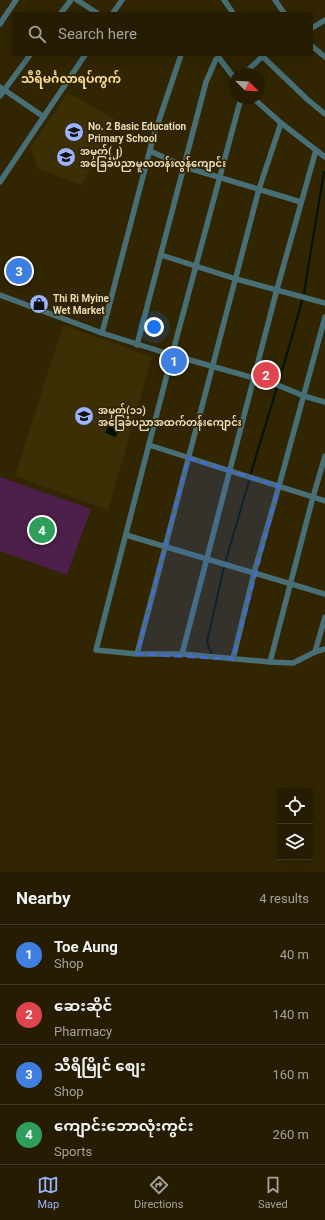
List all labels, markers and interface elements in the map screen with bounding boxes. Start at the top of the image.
search box [12,12,313,56]
icon: search [26,23,48,45]
text: Search here [58,25,137,43]
north arrow [229,68,265,104]
district label: သီရိမင်္ဂလာရပ်ကွက် [21,69,121,89]
school or university icon: No. 2 Basic Education Primary School [63,121,85,143]
place label: No. 2 Basic Education Primary School [88,121,187,144]
place label: အမှတ်(၂) အခြေခံပညာမူလတန်းလွန်ကျောင်း [80,144,226,173]
school or university icon: အမှတ်(၂) အခြေခံပညာမူလတန်းလွန်ကျောင်း [55,146,77,168]
pin: 3 [6,256,32,286]
shop icon: Thi Ri Myine Wet Market [28,293,50,315]
place label: Thi Ri Myine Wet Market [53,293,110,316]
your location [144,317,164,337]
pin: 1 [161,346,187,376]
pin: 2 [253,360,279,390]
place label: အမှတ်(၁၁) အခြေခံပညာအထက်တန်းကျောင်း [98,403,242,431]
school or university icon: အမှတ်(၁၁) အခြေခံပညာအထက်တန်းကျောင်း [73,405,95,427]
pin: 4 [29,515,55,545]
map controls [277,788,313,860]
button: locate [277,788,313,824]
button: layers [277,824,313,860]
text: Nearby [16,888,71,908]
text: 4 results [259,891,309,906]
text: Toe Aung [54,938,118,956]
text: 1 [25,947,33,962]
text: 40 m [280,947,309,962]
text: Shop [54,956,84,971]
text: ဆေးဆိုင် [54,997,113,1015]
text: 2 [25,1007,33,1022]
text: 140 m [272,1007,309,1022]
text: Pharmacy [54,1024,112,1039]
text: သီရိမြိုင် စျေး [54,1057,146,1075]
text: 3 [25,1067,33,1082]
text: 160 m [272,1067,309,1082]
text: Shop [54,1084,84,1099]
text: ကျောင်းဘောလုံးကွင်း [54,1117,194,1135]
text: 4 [25,1127,33,1142]
text: 260 m [272,1127,309,1142]
text: Sports [54,1144,92,1159]
tab: Map [37,1174,59,1211]
tab: Directions [134,1174,183,1211]
tab: Saved [258,1174,288,1211]

